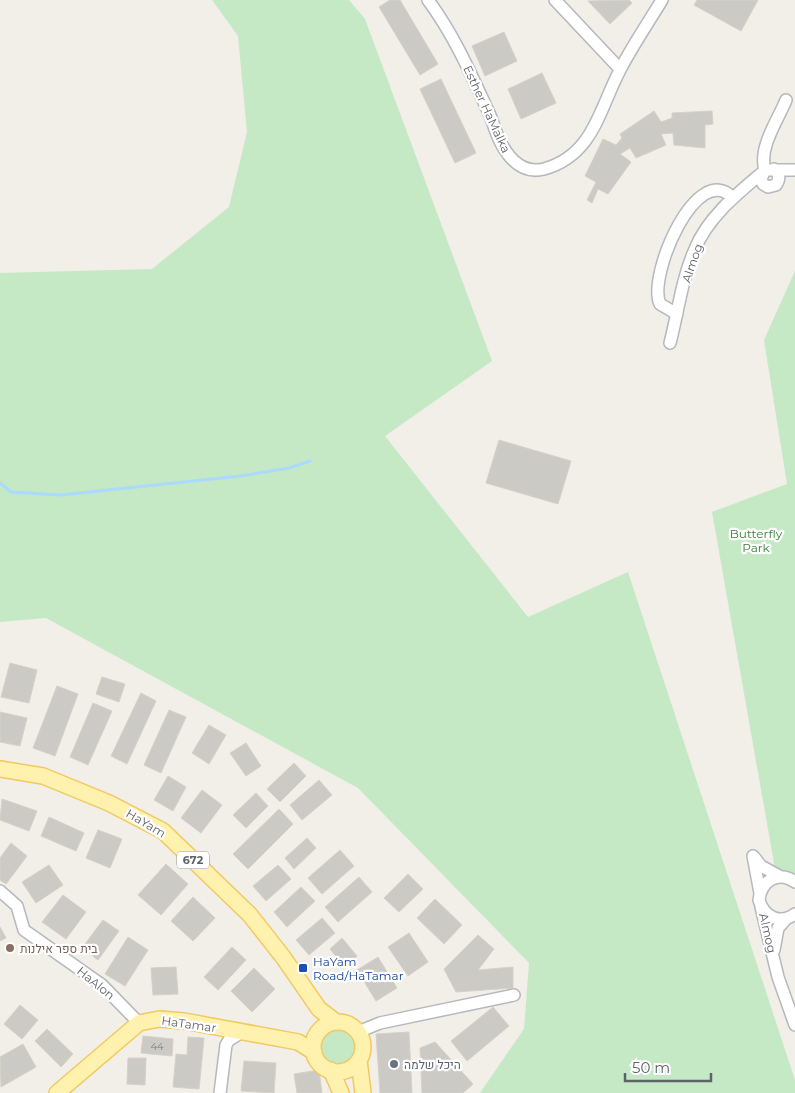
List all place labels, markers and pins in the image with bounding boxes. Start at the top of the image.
place label: בית ספר אילנות [20,941,98,956]
marker: בית ספר אילנות [4,942,16,954]
place label: HaYam Road/HaTamar [313,954,404,983]
marker: HaYam Road/HaTamar [297,962,309,974]
place label: היכל שלמה [404,1057,461,1072]
marker: היכל שלמה [388,1058,400,1070]

